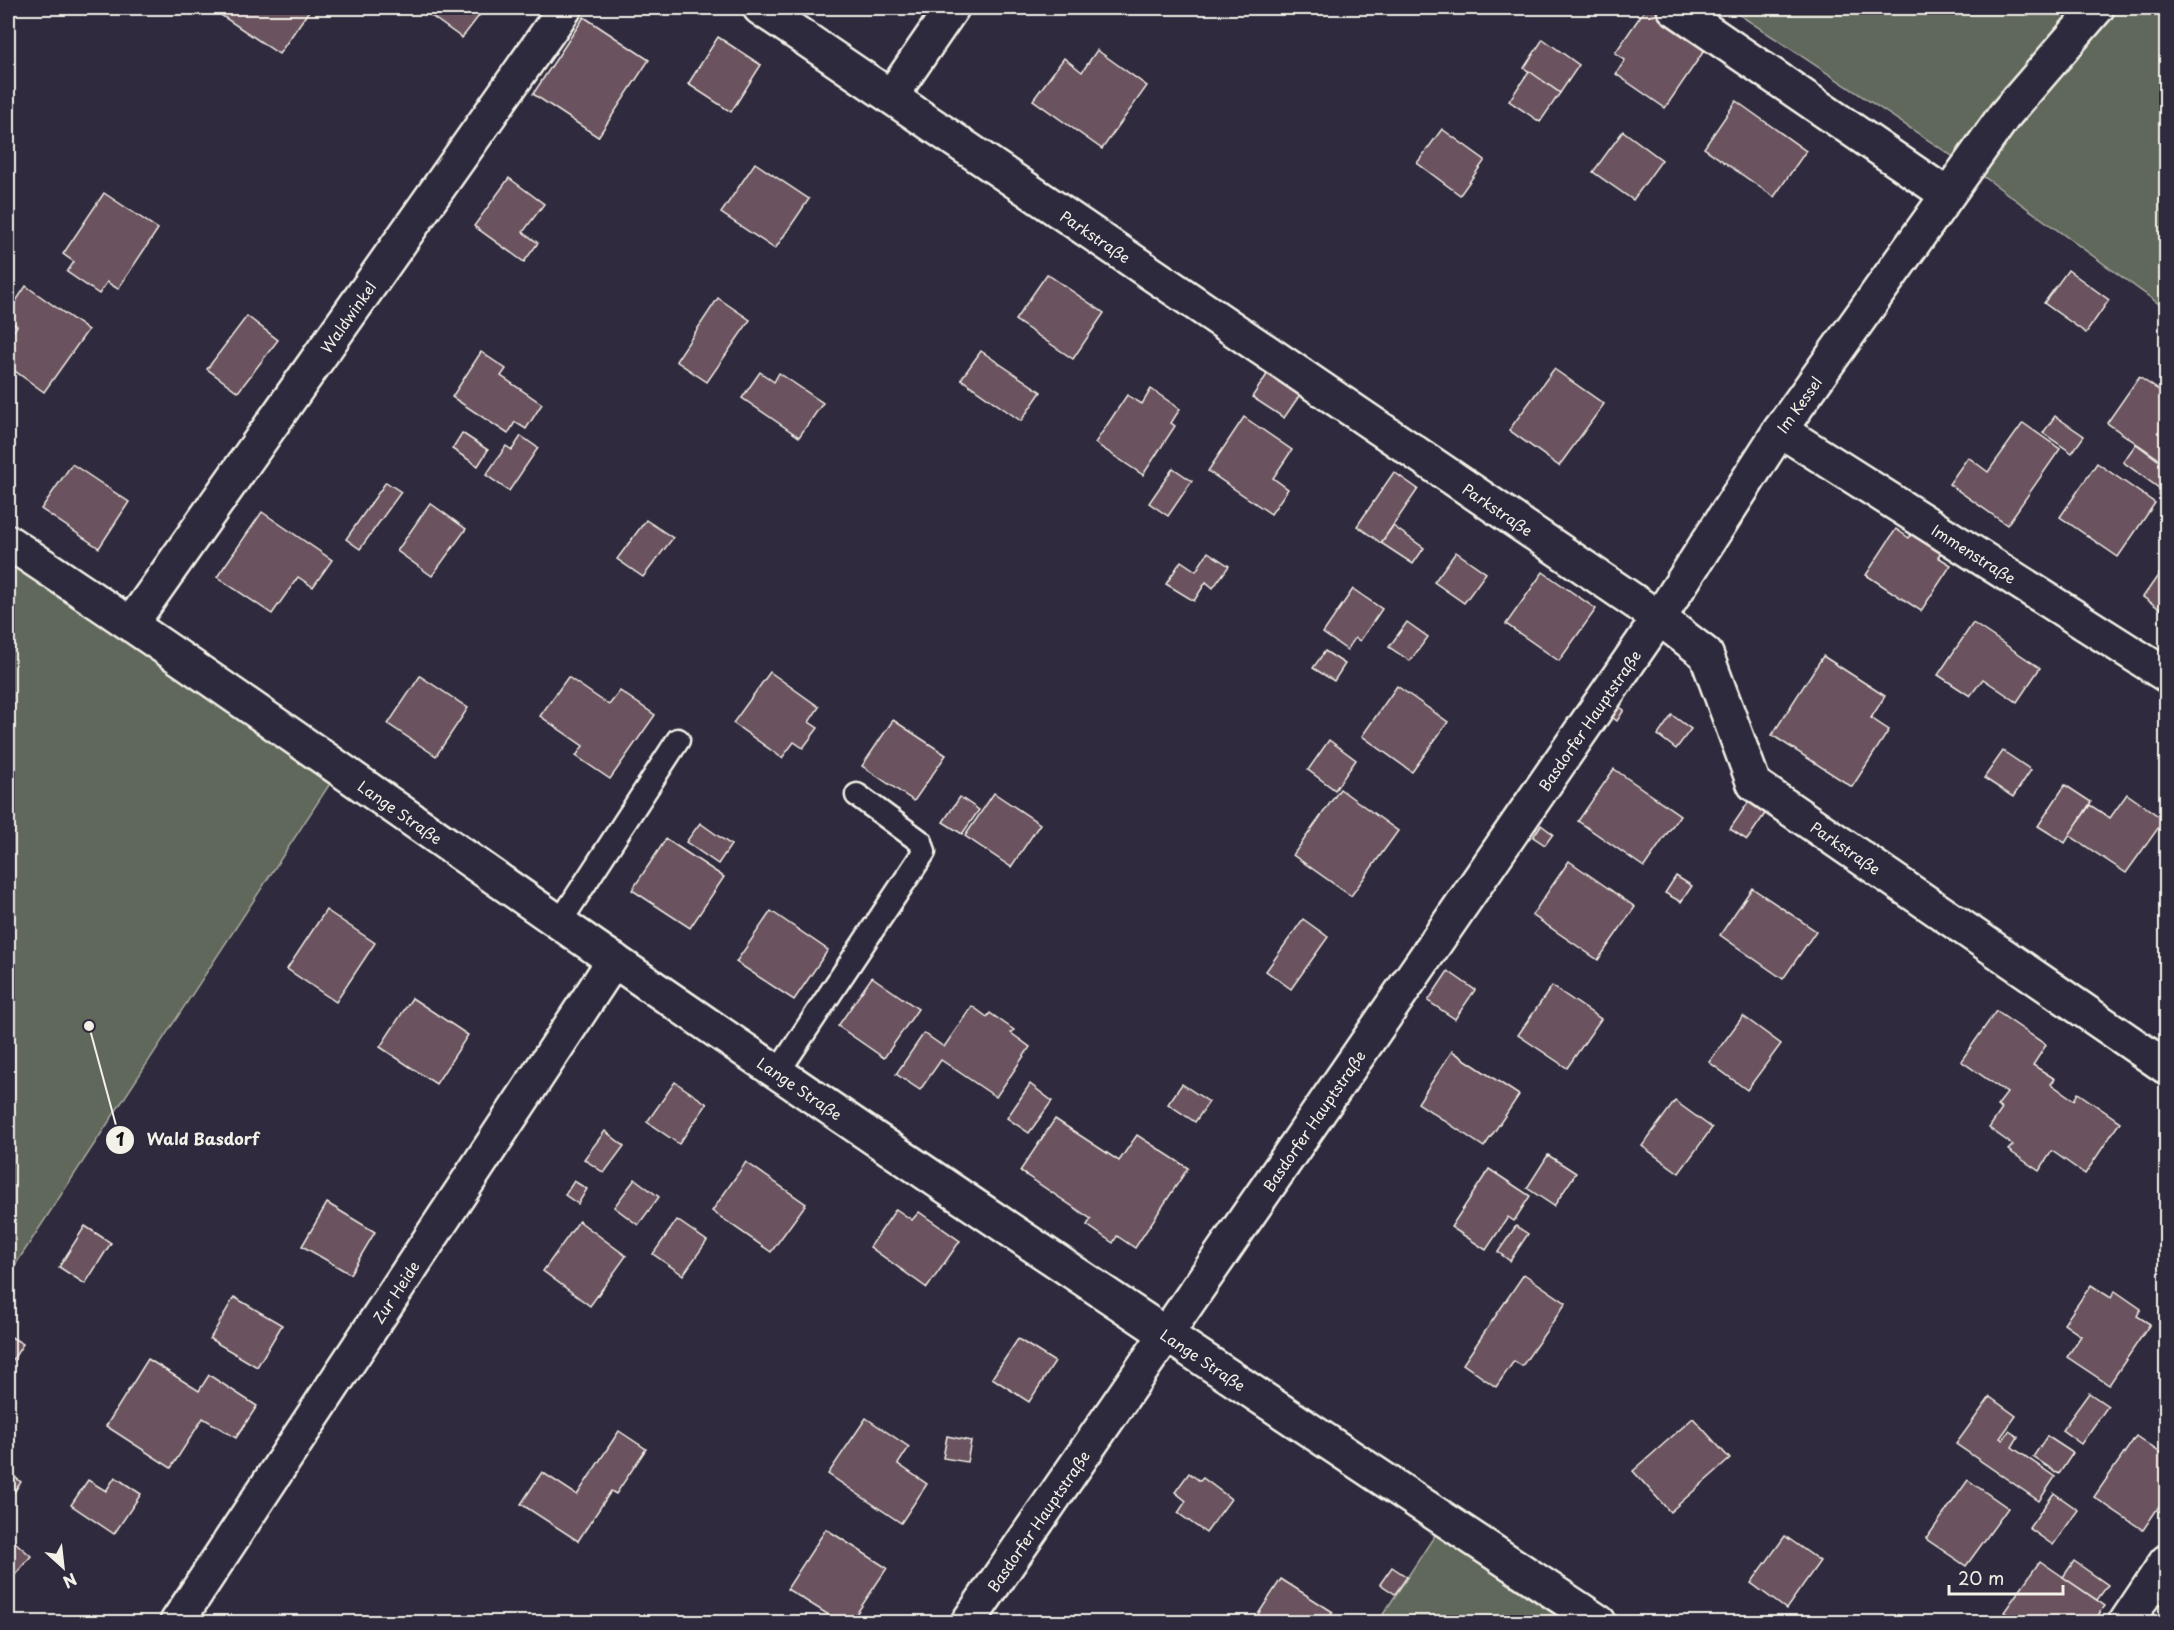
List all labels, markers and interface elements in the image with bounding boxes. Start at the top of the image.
street label: Parkstraße [1056,204,1136,268]
street label: Waldwinkel [314,276,381,357]
street label: Im Kessel [1770,371,1827,437]
street label: Parkstraße [1458,477,1538,541]
street label: Immenstraße [1928,518,2021,589]
street label: Basdorfer Hauptstraße [1532,645,1646,795]
street label: Lange Straße [354,774,447,849]
street label: Parkstraße [1806,815,1886,880]
street label: Basdorfer Hauptstraße [1256,1045,1370,1196]
street label: Lange Straße [753,1051,847,1125]
callout: Wald Basdorf [105,1123,272,1157]
text: 1 [116,1125,125,1152]
text: Wald Basdorf [147,1126,261,1150]
street label: Zur Heide [366,1256,424,1327]
street label: Lange Straße [1156,1322,1251,1396]
street label: Basdorfer Hauptstraße [981,1445,1095,1596]
north arrow [33,1537,93,1597]
scale bar [1949,1558,2063,1596]
text: 20 m [1958,1564,2004,1591]
text: N [59,1568,81,1595]

